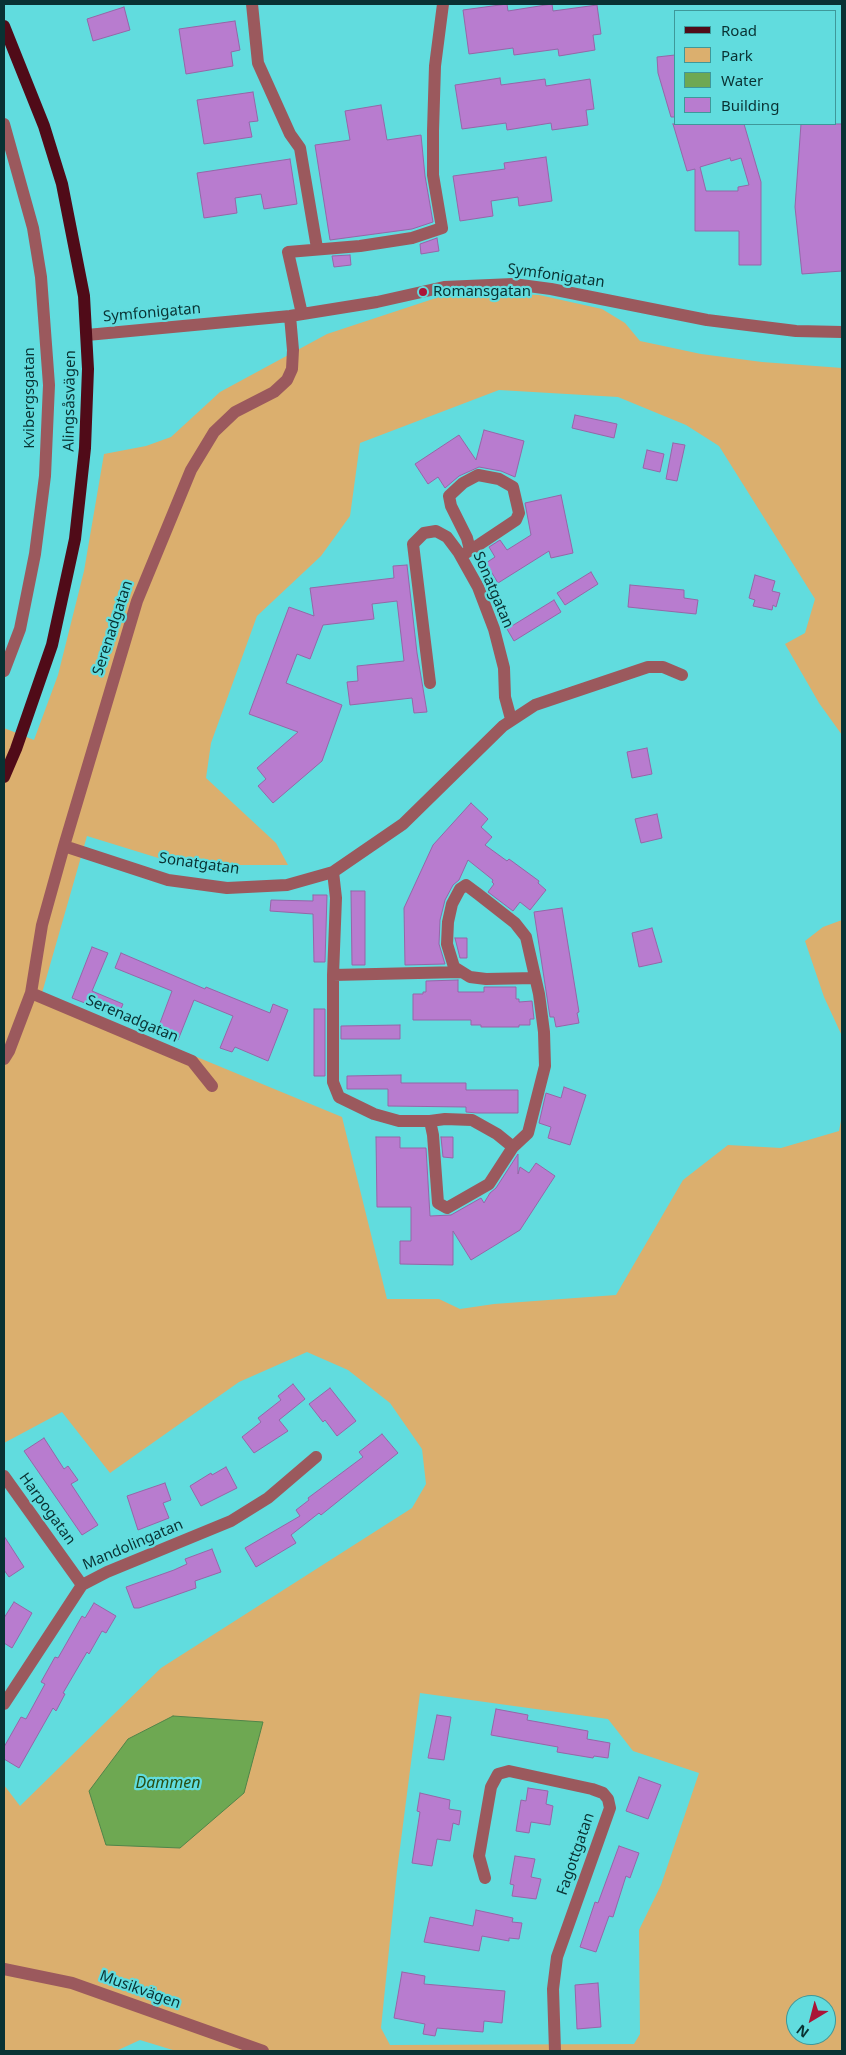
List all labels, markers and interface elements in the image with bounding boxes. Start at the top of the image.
legend [674,10,836,125]
text: Road [721,20,757,40]
text: Park [721,45,753,65]
text: Water [721,70,763,90]
text: Building [721,95,779,115]
street label: Symfonigatan [506,260,606,292]
place label: Romansgatan [433,283,531,301]
marker: Romansgatan [417,286,429,298]
street label: Symfonigatan [102,300,202,326]
street label: Kvibergsgatan [21,347,39,449]
street label: Alingsåsvägen [60,350,80,452]
street label: Sonatgatan [469,549,517,631]
street label: Serenadgatan [89,578,137,678]
street label: Sonatgatan [158,849,240,879]
street label: Serenadgatan [83,991,181,1047]
street label: Harpogatan [15,1469,79,1549]
street label: Mandolingatan [80,1516,186,1574]
water label: Dammen [135,1773,201,1793]
street label: Fagottgatan [553,1810,599,1898]
street label: Musikvägen [97,1967,183,2013]
north arrow [786,1995,836,2045]
text: N [792,2021,813,2043]

